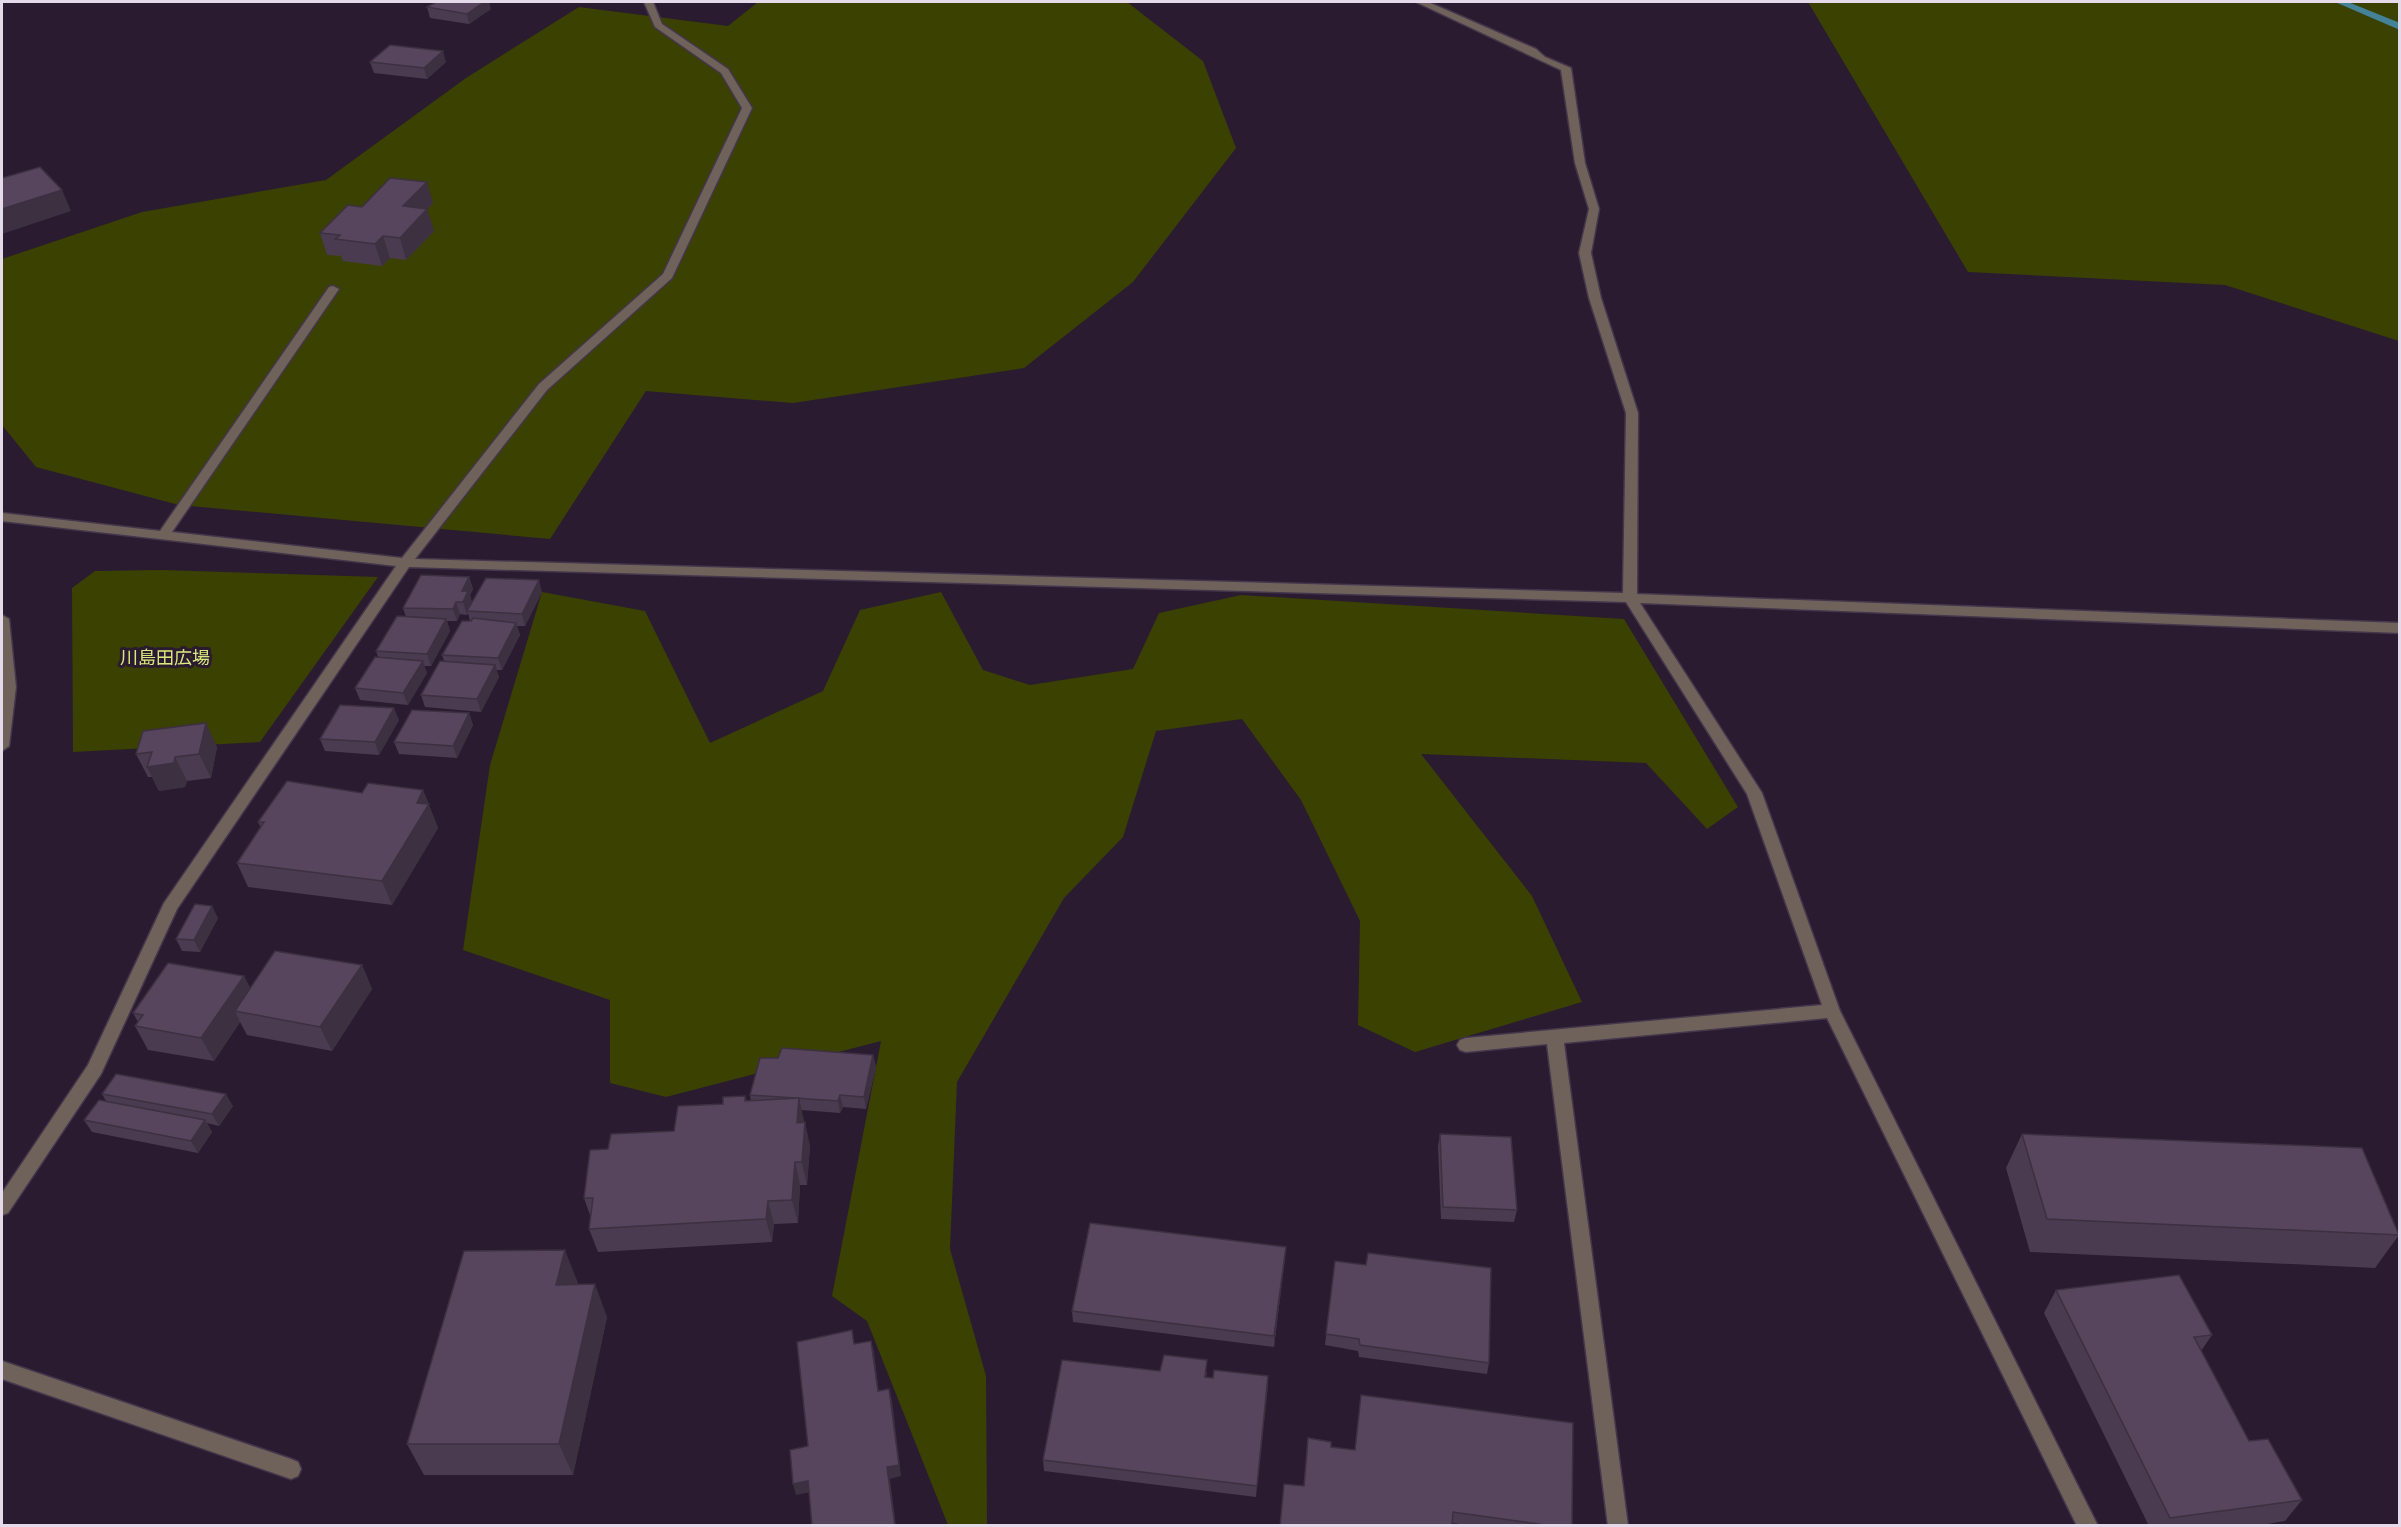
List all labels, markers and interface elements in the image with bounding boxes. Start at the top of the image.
park label: 川島田広場 [120,647,210,669]

